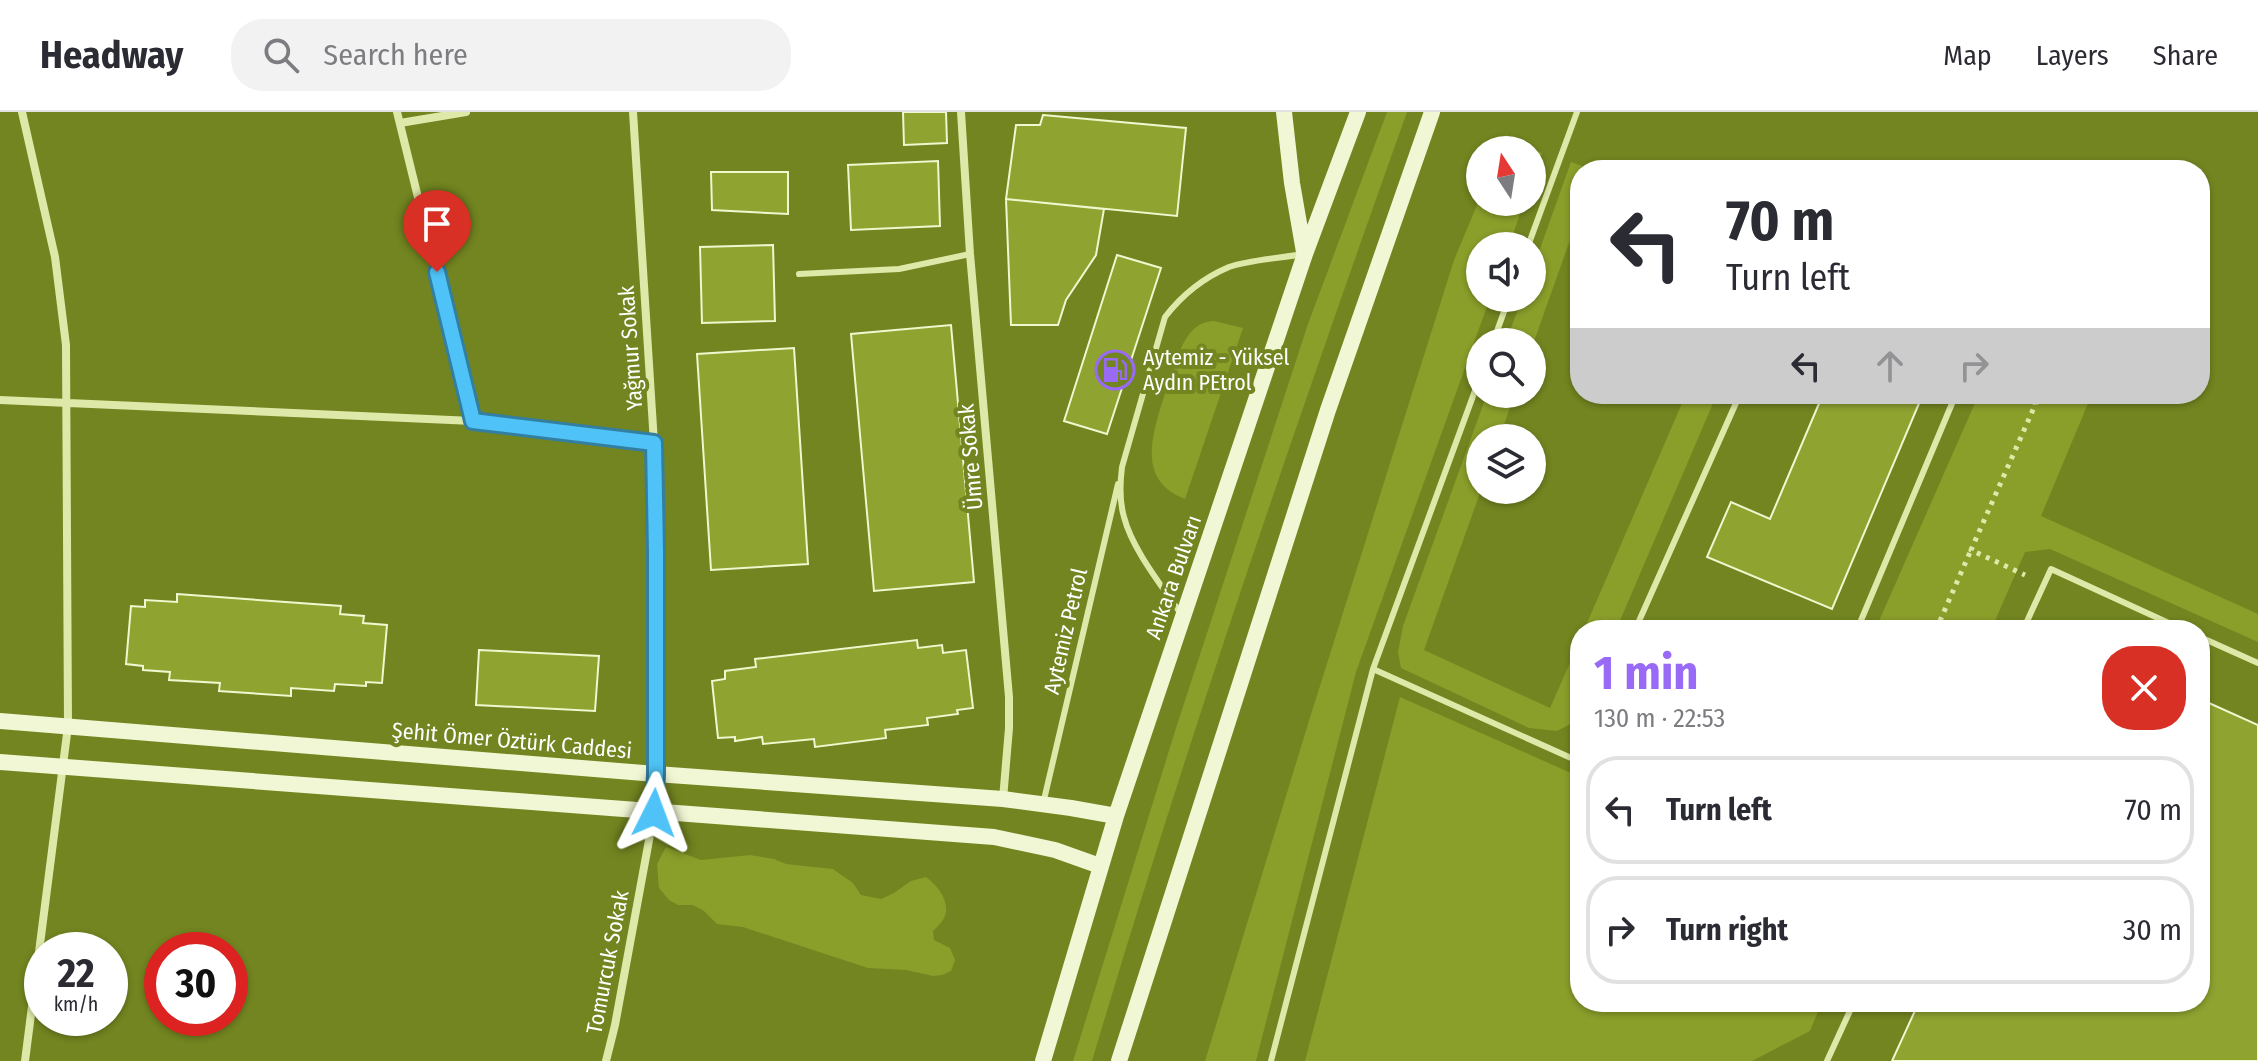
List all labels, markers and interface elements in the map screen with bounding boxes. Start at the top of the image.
search box [231,19,791,91]
text: Headway [40,32,183,78]
icon: search [259,33,303,77]
text: Search here [323,37,468,73]
text: Map [1943,39,1992,72]
text: Layers [2036,39,2109,72]
text: Share [2153,39,2218,72]
north arrow [1466,136,1546,216]
map controls [1466,136,1546,504]
text: 70 m [1726,188,1834,255]
pin [403,190,471,272]
icon: left [1594,192,1698,296]
icon: arrive [415,202,459,246]
button: sound [1466,232,1546,312]
text: Turn left [1726,256,1850,300]
street label: Yağmur Sokak [613,284,648,411]
button: search [1466,328,1546,408]
place label: Aytemiz - Yüksel Aydın PEtrol [1143,344,1290,396]
icon: left [1784,344,1828,388]
icon: ahead [1868,344,1912,388]
icon: right [1952,344,1996,388]
fuel station icon: Aytemiz - Yüksel Aydın PEtrol [1094,349,1136,391]
street label: Ümre Sokak [952,402,989,511]
button: layers [1466,424,1546,504]
street label: Ankara Bulvarı [1140,512,1207,643]
street label: Aytemiz Petrol [1038,565,1093,697]
text: 1 min [1594,644,1699,702]
button: close [2102,646,2186,730]
text: 130 m · 22:53 [1594,703,1725,734]
street label: Şehit Ömer Öztürk Caddesi [391,717,633,764]
position arrow [612,771,696,855]
icon: left [1598,788,1642,832]
text: Turn left [1666,792,1772,828]
text: 70 m [2124,792,2182,828]
street label: Tomurcuk Sokak [580,887,635,1036]
icon: right [1598,908,1642,952]
text: Turn right [1666,912,1788,948]
text: 30 m [2123,912,2182,948]
speed limit sign: 30 [144,932,248,1036]
text: 22 [57,950,95,998]
text: km/h [54,992,98,1016]

